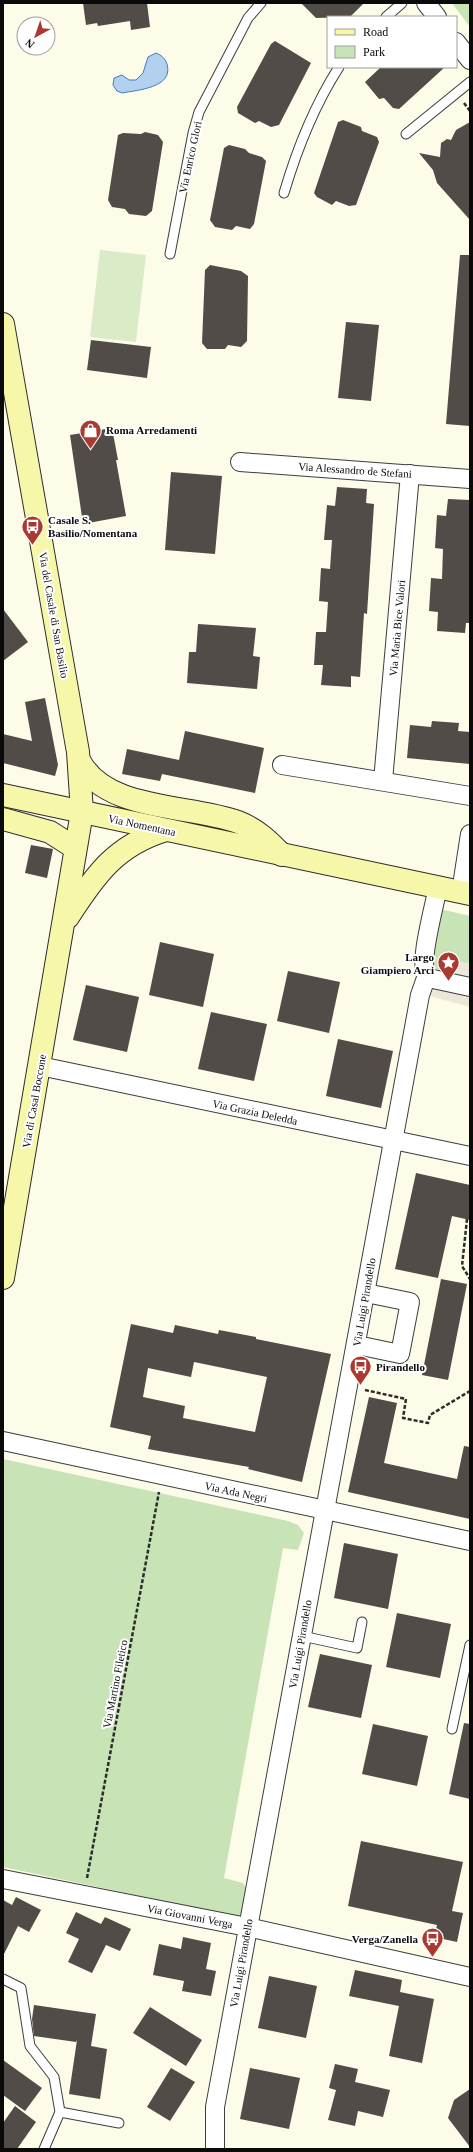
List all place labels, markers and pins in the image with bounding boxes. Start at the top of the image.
shop icon: Roma Arredamenti [78,417,104,450]
place label: Roma Arredamenti [106,424,197,436]
bus stop icon: Casale S. Basilio/Nomentana [19,513,45,546]
place label: Casale S. Basilio/Nomentana [48,514,138,539]
place icon: Largo Giampiero Arci [436,950,462,983]
place label: Largo Giampiero Arci [361,951,434,976]
bus stop icon: Pirandello [348,1354,374,1387]
place label: Pirandello [376,1361,425,1373]
bus stop icon: Verga/Zanella [420,1926,446,1959]
place label: Verga/Zanella [352,1933,418,1945]

